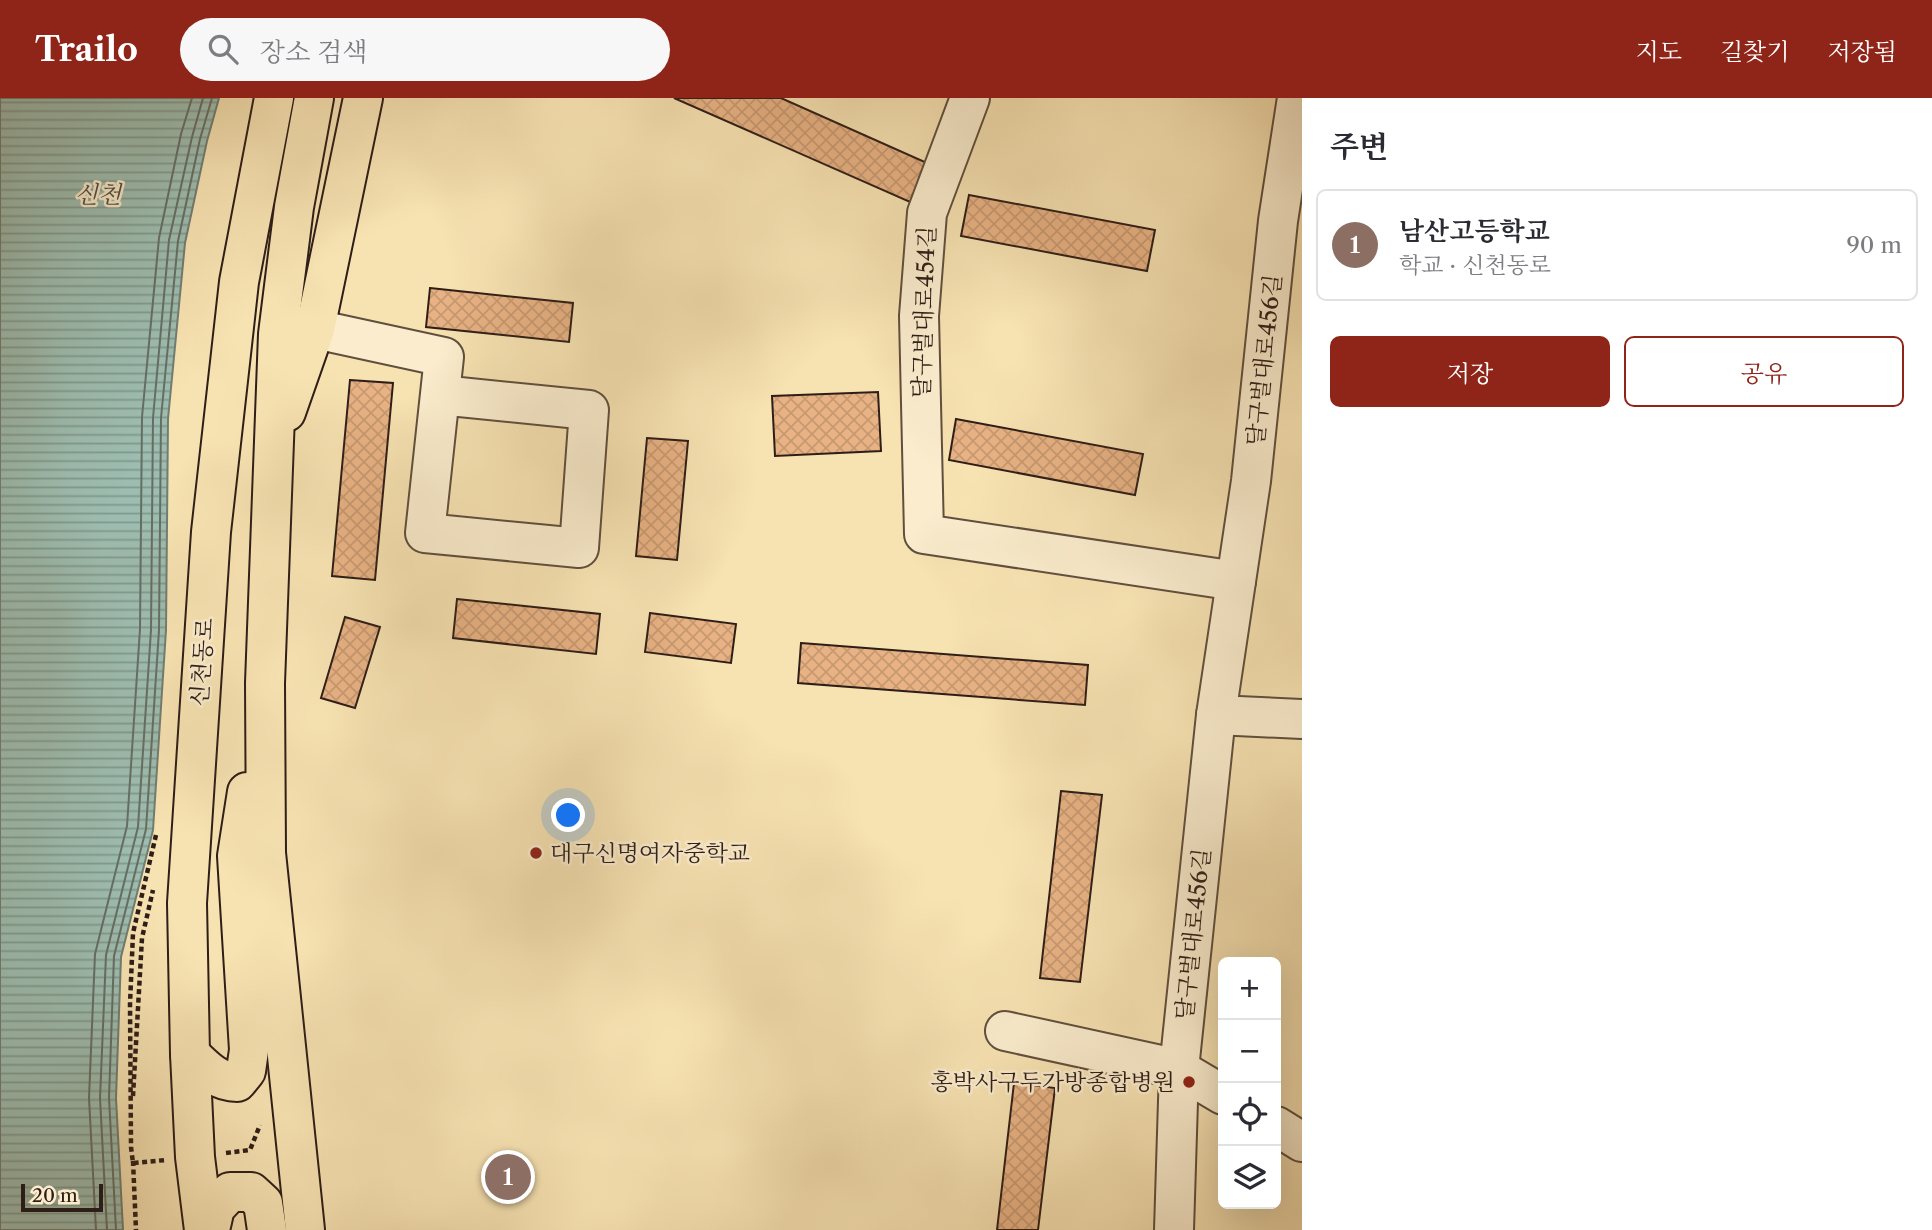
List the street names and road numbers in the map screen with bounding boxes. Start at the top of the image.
street label: 달구벌대로454길 [907,225,941,399]
street label: 달구벌대로456길 [1241,273,1287,447]
street label: 신천동로 [185,617,219,707]
street label: 달구벌대로456길 [1170,847,1216,1021]

